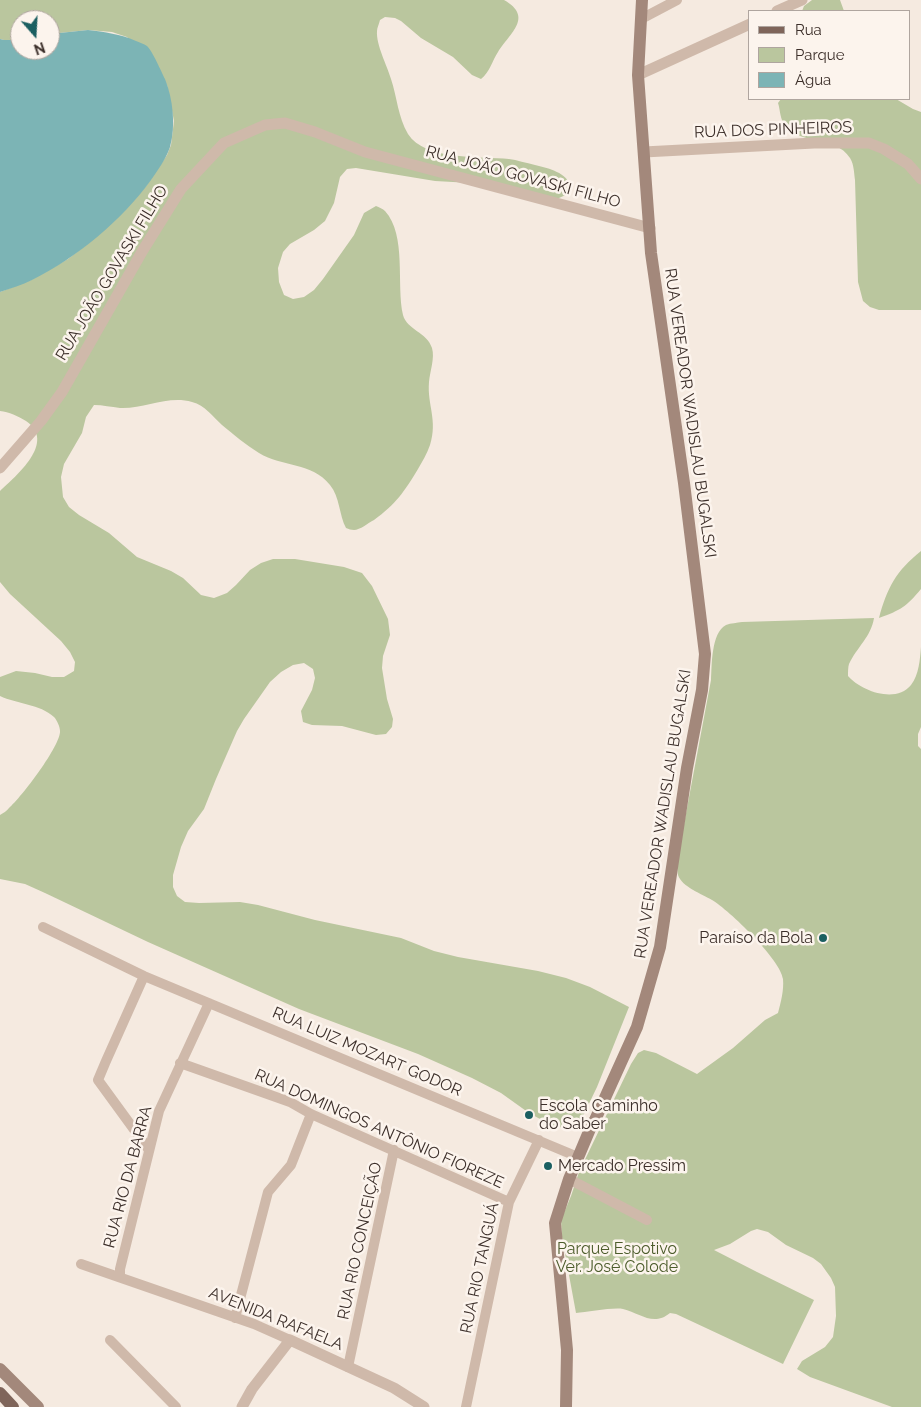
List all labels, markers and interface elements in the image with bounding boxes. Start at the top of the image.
north arrow [10,10,60,60]
legend [748,10,911,100]
text: Rua [795,21,822,39]
text: N [32,39,47,58]
text: Parque [795,46,844,64]
text: Água [795,71,831,89]
street label: RUA DOS PINHEIROS [694,118,852,142]
street label: RUA JOÃO GOVASKI FILHO [423,142,623,212]
street label: RUA JOÃO GOVASKI FILHO [52,182,172,364]
street label: RUA VEREADOR WADISLAU BUGALSKI [660,267,720,559]
street label: RUA VEREADOR WADISLAU BUGALSKI [631,668,695,960]
place label: Paraíso da Bola [699,928,813,948]
marker: Paraíso da Bola [817,932,829,944]
street label: RUA LUIZ MOZART GODOR [269,1003,465,1101]
street label: RUA DOMINGOS ANTÔNIO FIOREZE [252,1065,506,1193]
place label: Escola Caminho do Saber [539,1096,658,1134]
street label: RUA RIO DA BARRA [100,1104,156,1250]
marker: Escola Caminho do Saber [523,1109,535,1121]
place label: Mercado Pressim [558,1156,686,1176]
street label: RUA RIO CONCEIÇÃO [334,1160,386,1322]
marker: Mercado Pressim [542,1160,554,1172]
street label: RUA RIO TANGUÁ [457,1201,503,1335]
park label: Parque Espotivo Ver. José Colode [556,1239,678,1277]
street label: AVENIDA RAFAELA [206,1283,346,1355]

